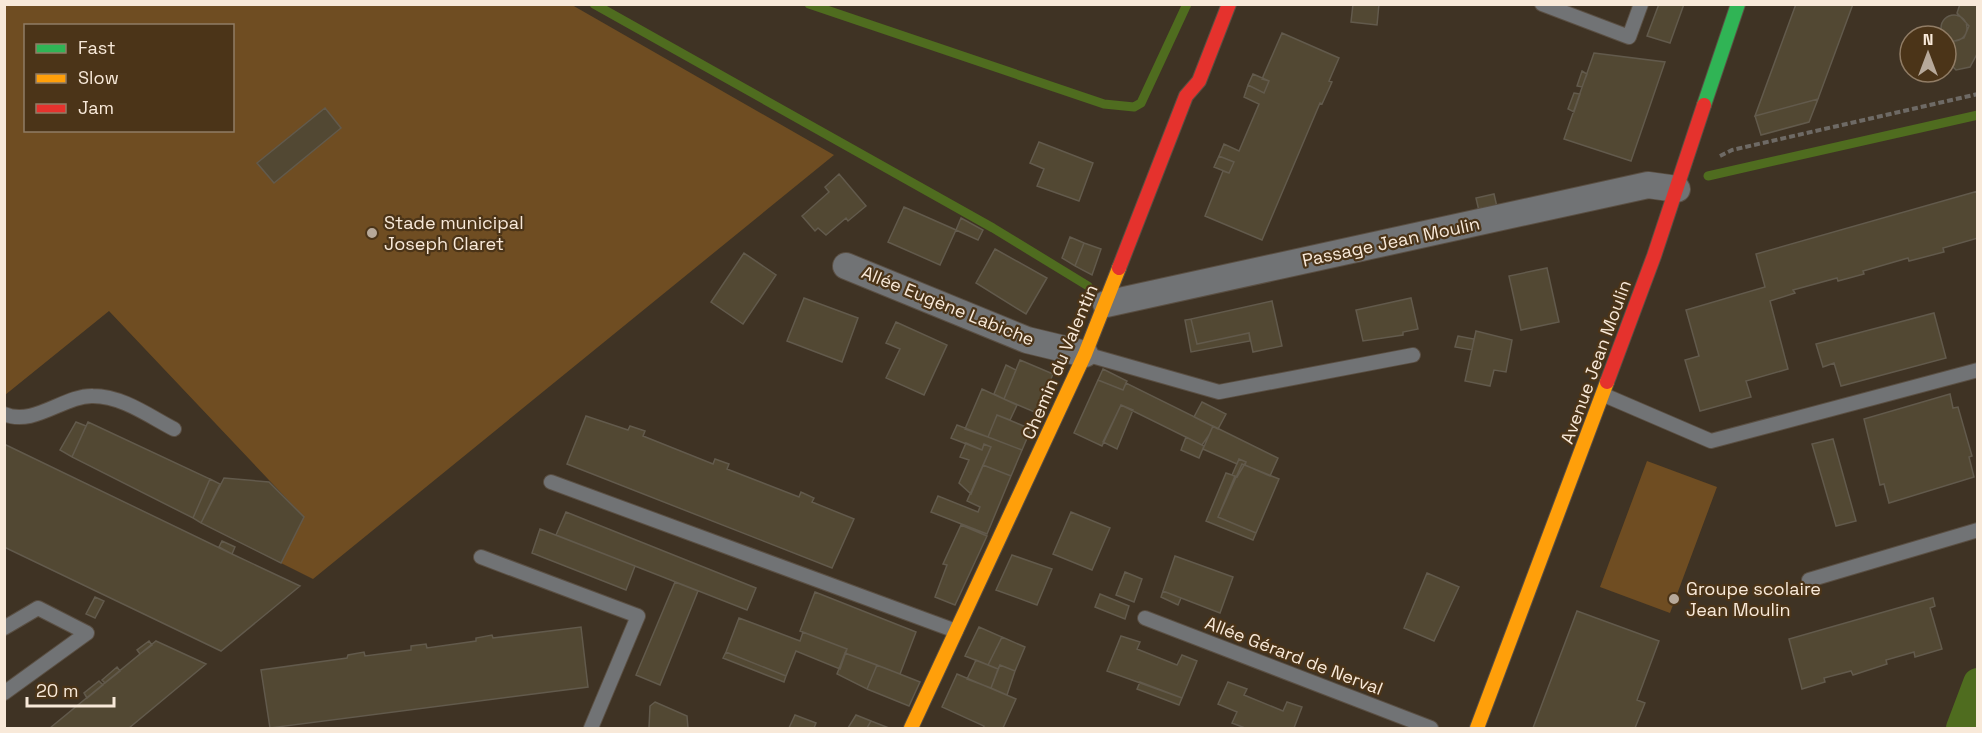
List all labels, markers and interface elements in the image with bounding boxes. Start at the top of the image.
legend [24,24,234,132]
north arrow [1898,24,1958,84]
text: N [1923,29,1933,50]
text: Fast [78,36,115,59]
text: Slow [78,66,119,89]
text: Jam [78,96,114,119]
place label: Stade municipal Joseph Claret [384,211,524,255]
street label: Passage Jean Moulin [1300,211,1482,272]
marker: Stade municipal Joseph Claret [365,226,379,240]
street label: Allée Eugène Labiche [858,260,1038,351]
street label: Avenue Jean Moulin [1555,277,1636,447]
street label: Chemin du Valentin [1016,281,1103,443]
place label: Groupe scolaire Jean Moulin [1686,577,1821,621]
marker: Groupe scolaire Jean Moulin [1667,592,1681,606]
street label: Allée Gérard de Nerval [1202,611,1386,700]
scale bar [27,670,114,708]
text: 20 m [36,679,79,702]

